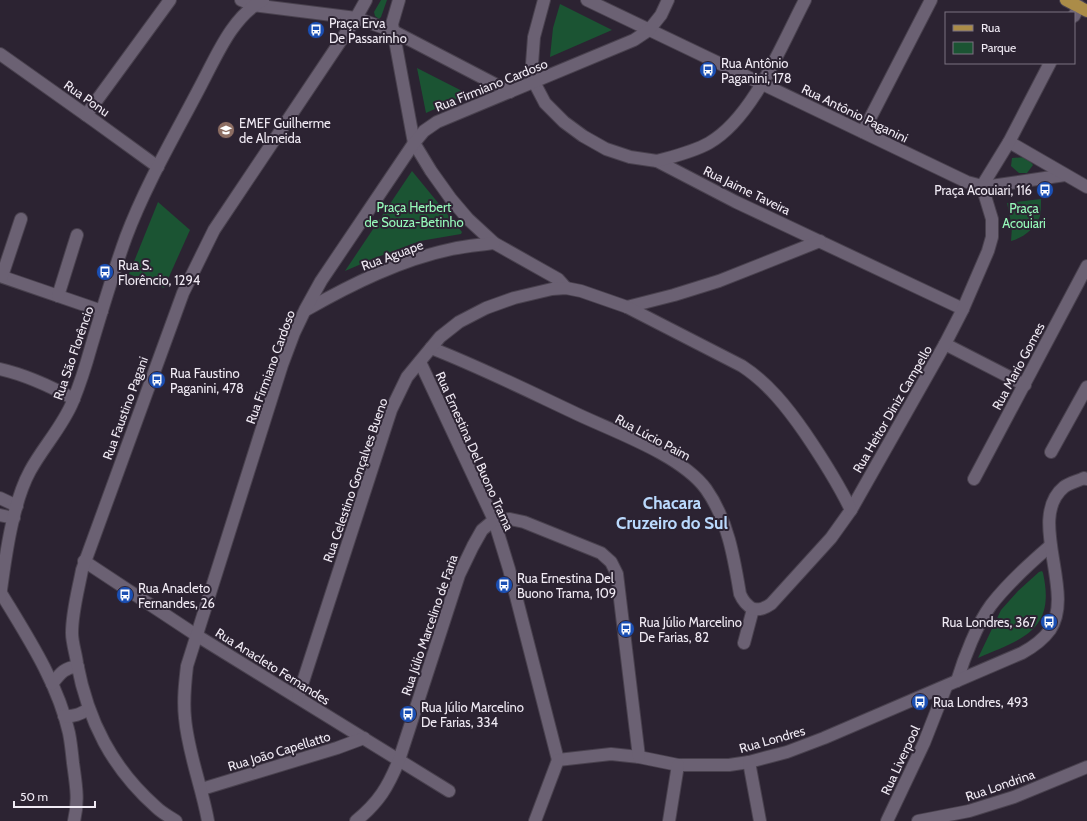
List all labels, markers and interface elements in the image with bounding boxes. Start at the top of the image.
legend [945,12,1075,64]
place label: Praça Erva De Passarinho [329,15,407,46]
bus stop icon: Praça Erva De Passarinho [306,20,326,40]
text: Rua [981,20,1000,35]
text: Parque [981,40,1016,55]
street label: Rua Firmiano Cardoso [432,55,550,115]
place label: Rua Antônio Paganini, 178 [721,55,792,86]
bus stop icon: Rua Antônio Paganini, 178 [698,60,718,80]
street label: Rua Ponu [61,76,113,120]
street label: Rua Antônio Paganini [799,80,911,146]
place label: EMEF Guilherme de Almeida [239,115,331,146]
school or university icon: EMEF Guilherme de Almeida [216,120,236,140]
street label: Rua Jaime Taveira [701,162,794,218]
bus stop icon: Praça Acouiari, 116 [1035,180,1055,200]
place label: Praça Acouiari, 116 [934,182,1032,198]
park label: Praça Herbert de Souza-Betinho [364,199,464,230]
park label: Praça Acouiari [1002,200,1046,231]
street label: Rua Aguape [359,236,426,274]
place label: Rua S. Florêncio, 1294 [118,257,201,288]
bus stop icon: Rua S. Florêncio, 1294 [95,262,115,282]
street label: Rua São Florêncio [49,304,97,402]
street label: Rua Firmiano Cardoso [242,308,298,426]
street label: Rua Mario Gomes [988,319,1048,412]
street label: Rua Heitor Diniz Campello [849,342,935,476]
street label: Rua Faustino Pagani [99,354,151,462]
place label: Rua Faustino Paganini, 478 [170,365,244,396]
street label: Rua Ernestina Del Buono Trama [433,369,518,534]
bus stop icon: Rua Faustino Paganini, 478 [147,370,167,390]
street label: Rua Celestino Gonçalves Bueno [319,396,391,564]
street label: Rua Lúcio Paim [612,410,694,464]
district label: Chacara Cruzeiro do Sul [616,493,728,533]
street label: Rua Júlio Marcelino de Faria [397,552,461,698]
place label: Rua Ernestina Del Buono Trama, 109 [517,570,616,601]
bus stop icon: Rua Ernestina Del Buono Trama, 109 [494,575,514,595]
place label: Rua Anacleto Fernandes, 26 [138,580,215,611]
bus stop icon: Rua Anacleto Fernandes, 26 [115,585,135,605]
bus stop icon: Rua Londres, 367 [1039,612,1059,632]
place label: Rua Júlio Marcelino De Farias, 82 [639,614,742,645]
place label: Rua Londres, 367 [942,614,1036,630]
bus stop icon: Rua Júlio Marcelino De Farias, 82 [616,619,636,639]
street label: Rua Anacleto Fernandes [213,624,334,708]
bus stop icon: Rua Londres, 493 [910,692,930,712]
place label: Rua Londres, 493 [933,694,1028,710]
place label: Rua Júlio Marcelino De Farias, 334 [421,699,524,730]
bus stop icon: Rua Júlio Marcelino De Farias, 334 [398,704,418,724]
street label: Rua Londres [737,722,807,756]
street label: Rua Liverpool [877,723,923,797]
street label: Rua João Capellatto [226,728,332,774]
street label: Rua Londrina [963,765,1037,804]
scale bar [14,783,95,809]
text: 50 m [20,789,48,804]

